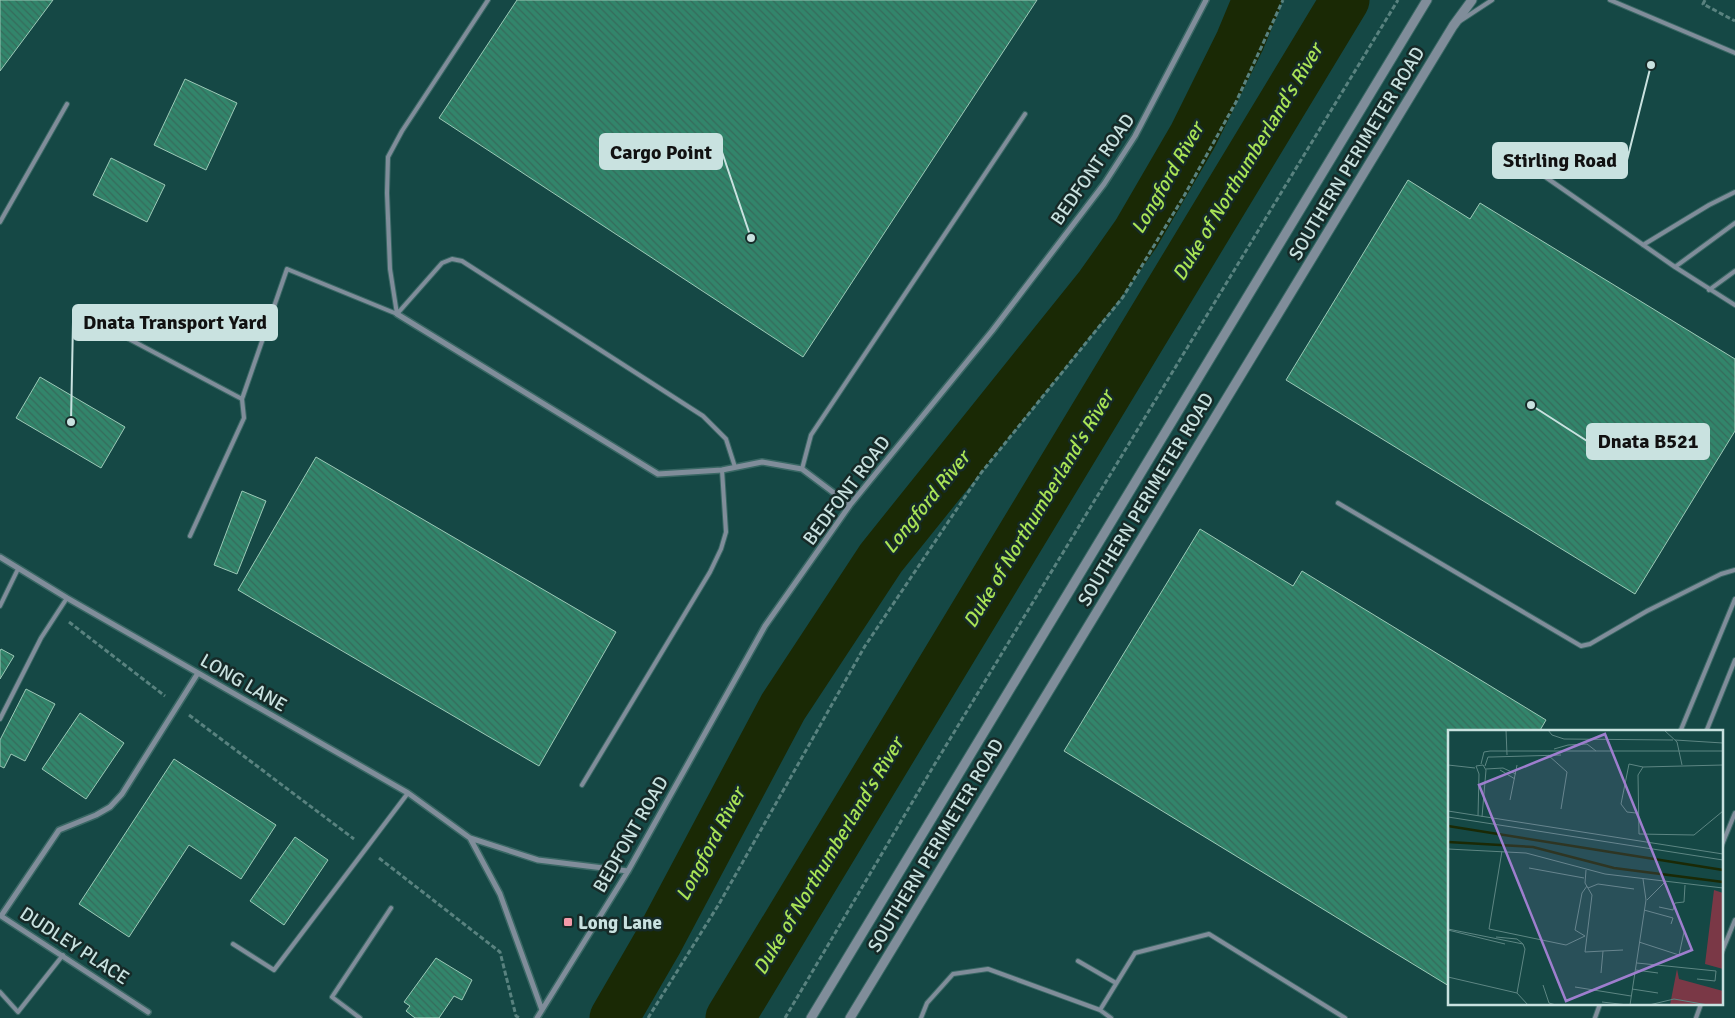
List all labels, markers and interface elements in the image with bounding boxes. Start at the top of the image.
water label: Duke of Northumberland's River [1167,37,1330,285]
street label: SOUTHERN PERIMETER ROAD [1284,42,1430,265]
street label: BEDFONT ROAD [1046,109,1140,230]
water label: Longford River [1126,116,1211,238]
callout: Cargo Point [600,134,722,169]
text: Cargo Point [610,140,712,165]
callout: Stirling Road [1493,143,1627,178]
text: Stirling Road [1503,148,1617,173]
callout: Dnata Transport Yard [73,305,277,340]
text: Dnata Transport Yard [83,310,267,335]
water label: Duke of Northumberland's River [958,384,1121,632]
street label: SOUTHERN PERIMETER ROAD [1073,388,1219,611]
callout: Dnata B521 [1587,424,1709,459]
text: Dnata B521 [1597,429,1699,454]
street label: BEDFONT ROAD [798,431,896,550]
water label: Longford River [878,444,977,558]
street label: LONG LANE [196,648,291,717]
inset map [1448,730,1722,1006]
water label: Duke of Northumberland's River [748,731,911,979]
street label: SOUTHERN PERIMETER ROAD [863,734,1009,957]
street label: BEDFONT ROAD [588,772,674,897]
water label: Longford River [670,781,752,905]
street label: DUDLEY PLACE [15,902,134,990]
place label: Long Lane [578,911,662,935]
marker: Long Lane [562,916,574,928]

